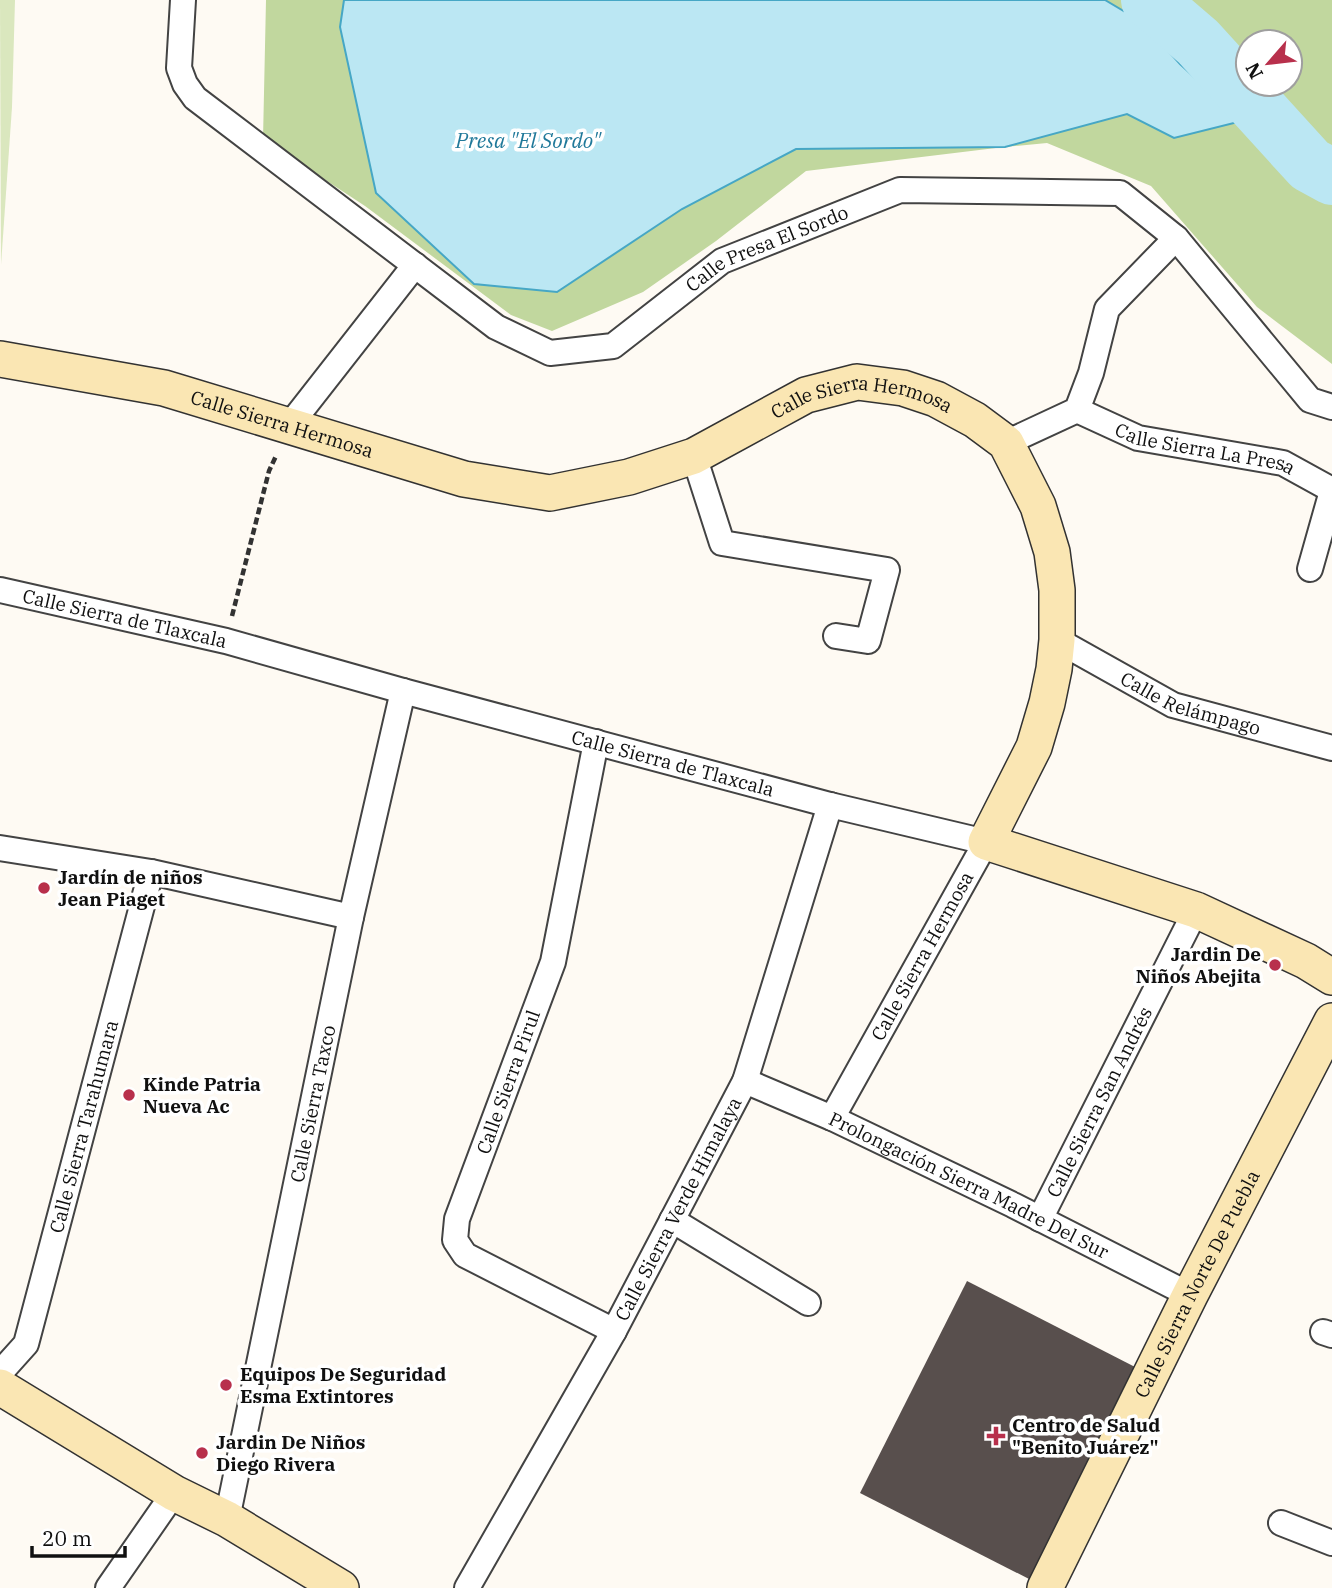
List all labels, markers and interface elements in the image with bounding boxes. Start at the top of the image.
north arrow [1234,28,1304,98]
text: N [1240,59,1268,83]
water label: Presa "El Sordo" [454,126,602,154]
street label: Calle Presa El Sordo [681,200,852,297]
text: Calle Sierra Hermosa [767,370,957,424]
street label: Calle Sierra Hermosa [188,385,376,463]
street label: Calle Sierra Hermosa [767,400,957,430]
street label: Calle Sierra La Presa [1111,417,1300,480]
street label: Calle Sierra de Tlaxcala [20,583,229,653]
street label: Calle Relámpago [1116,666,1263,740]
street label: Calle Sierra de Tlaxcala [569,725,777,802]
place label: Jardín de niños Jean Piaget [58,865,203,911]
street label: Calle Sierra Hermosa [866,867,978,1045]
marker: Jardín de niños Jean Piaget [36,880,52,896]
place label: Jardin De Niños Abejita [1136,942,1261,988]
marker: Jardin De Niños Abejita [1267,957,1283,973]
street label: Calle Sierra San Andrés [1041,1003,1157,1201]
street label: Calle Sierra Pirul [471,1006,545,1157]
street label: Calle Sierra Tarahumara [44,1017,123,1236]
street label: Calle Sierra Taxco [285,1023,340,1185]
place label: Kinde Patria Nueva Ac [143,1072,261,1118]
marker: Kinde Patria Nueva Ac [121,1087,137,1103]
street label: Calle Sierra Verde Himalaya [609,1093,747,1325]
street label: Prolongación Sierra Madre Del Sur [825,1106,1113,1264]
street label: Calle Sierra Norte De Puebla [1129,1166,1265,1402]
place label: Equipos De Seguridad Esma Extintores [240,1362,446,1408]
marker: Equipos De Seguridad Esma Extintores [218,1377,234,1393]
place label: Centro de Salud "Benito Juárez" [1012,1413,1160,1459]
marker: Centro de Salud "Benito Juárez" [986,1426,1006,1446]
place label: Jardin De Niños Diego Rivera [216,1430,365,1476]
marker: Jardin De Niños Diego Rivera [194,1445,210,1461]
scale bar [32,1514,124,1558]
text: 20 m [42,1524,92,1552]

